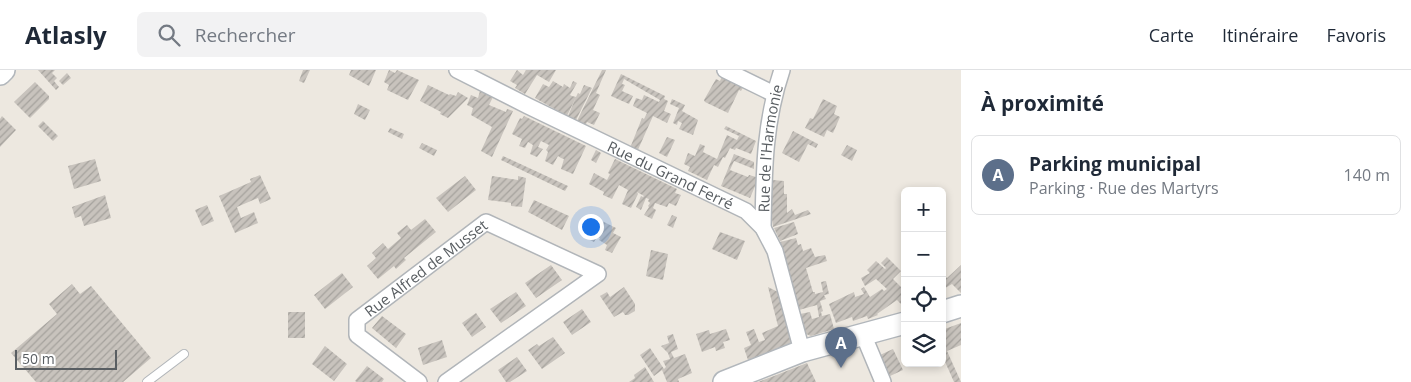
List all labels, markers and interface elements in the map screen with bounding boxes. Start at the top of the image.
search box [137,12,487,57]
text: Atlasly [25,18,107,51]
icon: search [155,21,183,49]
text: Rechercher [195,22,295,48]
text: Carte [1149,23,1194,47]
text: Itinéraire [1222,23,1298,47]
text: Favoris [1326,23,1386,47]
street label: Rue de l'Harmonie [753,82,787,213]
text: À proximité [981,89,1104,117]
street label: Rue du Grand Ferré [604,136,737,214]
text: Parking municipal [1029,151,1201,177]
text: A [992,164,1004,186]
text: 140 m [1344,164,1390,186]
text: Parking · Rue des Martyrs [1029,177,1219,199]
map controls [901,187,946,367]
button: + [901,187,946,232]
your location [578,214,604,240]
street label: Rue Alfred de Musset [360,215,491,321]
button: − [901,232,946,277]
button: locate [901,277,946,322]
button: layers [901,322,946,367]
pin: A [825,327,857,368]
scale bar [15,347,118,370]
text: 50 m [22,349,55,368]

